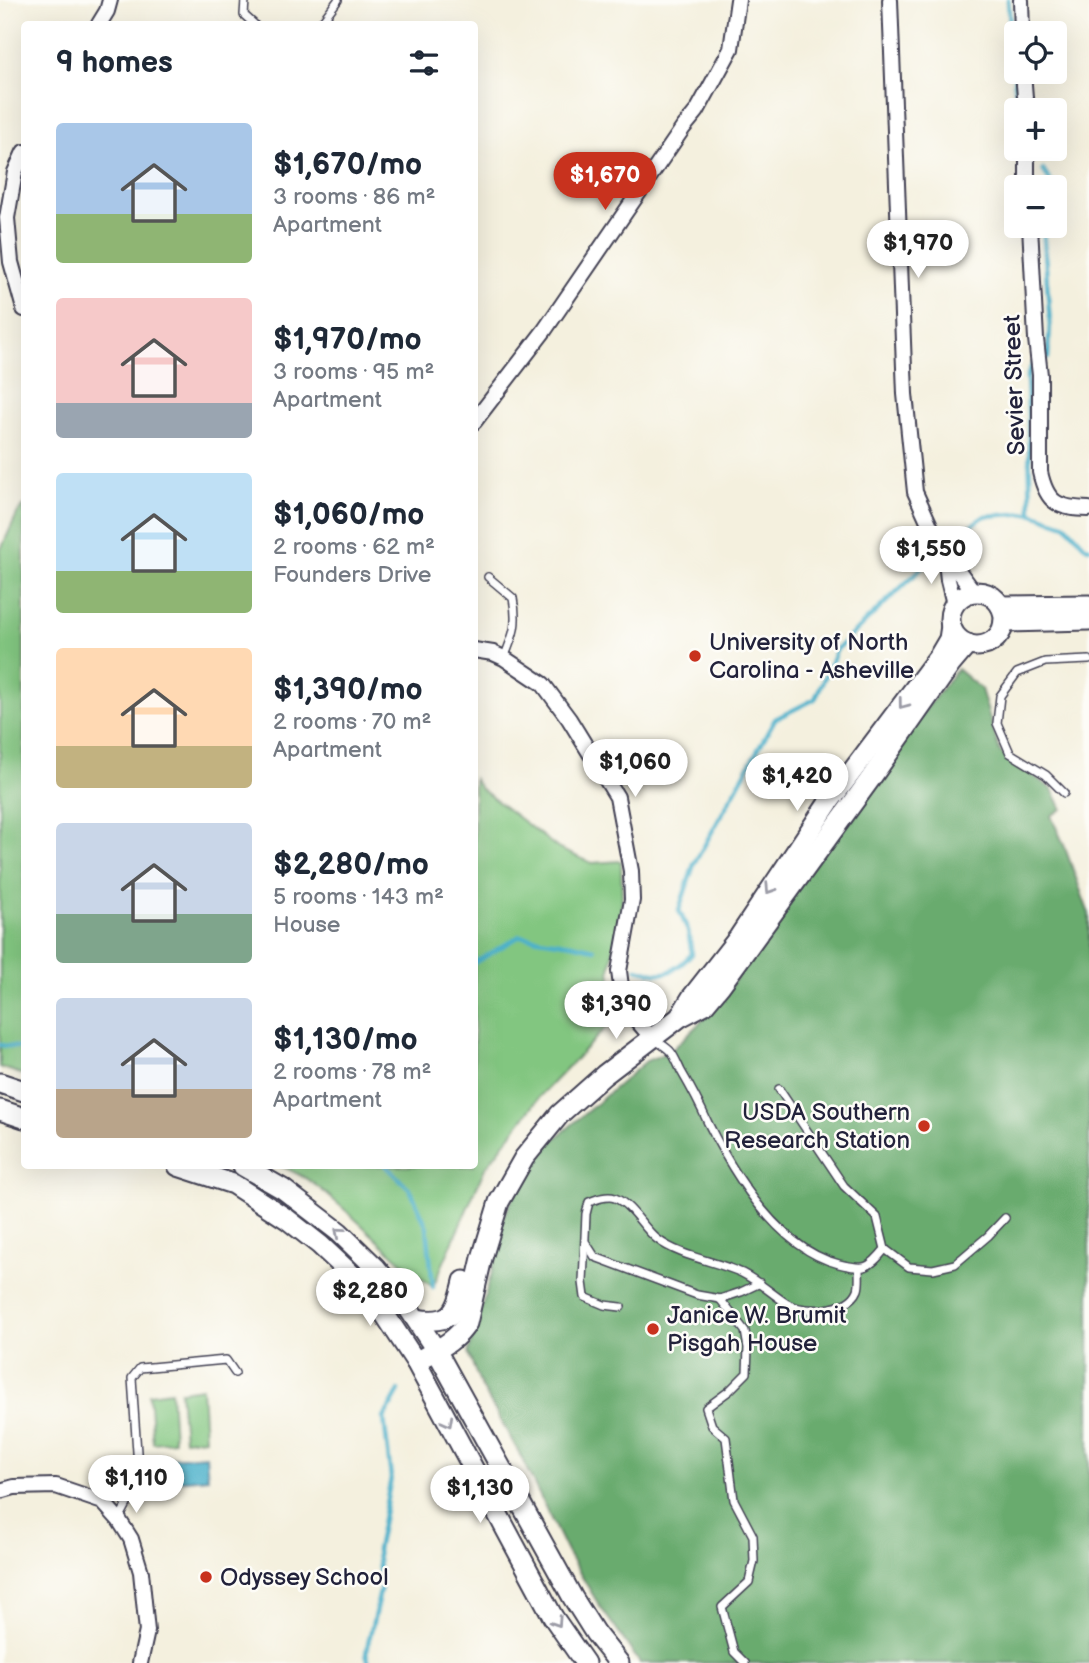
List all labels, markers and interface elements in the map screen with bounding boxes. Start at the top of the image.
map controls [1004,21,1067,238]
button: locate [1004,21,1067,84]
icon: filters [405,44,443,82]
text: 9 homes [56,45,173,81]
button: + [1004,98,1067,161]
text: $1,670/mo [273,147,422,183]
icon: home [112,151,196,235]
pin: $1,670 [548,152,662,212]
text: $1,670 [570,161,640,189]
button: − [1004,175,1067,238]
text: 3 rooms · 86 m² [273,183,435,211]
text: Apartment [273,211,382,239]
pin: $1,970 [861,220,975,280]
text: $1,970 [883,229,953,257]
street label: Sevier Street [998,314,1031,456]
text: $1,970/mo [273,322,422,358]
icon: home [112,326,196,410]
text: 3 rooms · 95 m² [273,358,434,386]
text: Apartment [273,386,382,414]
text: $1,060/mo [273,497,424,533]
icon: home [112,501,196,585]
pin: $1,550 [874,526,988,586]
text: 2 rooms · 62 m² [273,533,435,561]
text: $1,550 [896,535,966,563]
text: Founders Drive [273,561,431,589]
place label: University of North Carolina - Asheville [709,628,914,685]
marker: University of North Carolina - Asheville [687,648,703,664]
text: $1,390/mo [273,672,423,708]
icon: home [112,676,196,760]
one-way arrow [899,696,911,709]
text: 2 rooms · 70 m² [273,708,432,736]
text: Apartment [273,736,382,764]
pin: $1,060 [578,740,692,799]
text: $1,060 [599,748,671,776]
pin: $1,420 [740,754,854,813]
text: $1,420 [761,762,833,790]
text: $2,280/mo [273,847,429,883]
icon: home [112,851,196,935]
one-way arrow [766,881,779,894]
text: 5 rooms · 143 m² [273,883,444,911]
text: House [273,911,340,939]
pin: $1,390 [559,982,673,1041]
text: $1,390 [580,990,652,1018]
text: $1,130/mo [273,1022,418,1058]
icon: home [112,1026,196,1110]
text: 2 rooms · 78 m² [273,1058,431,1086]
text: Apartment [273,1086,382,1114]
place label: USDA Southern Research Station [724,1098,910,1155]
marker: USDA Southern Research Station [916,1118,932,1134]
one-way arrow [334,1228,347,1240]
pin: $2,280 [313,1268,427,1328]
text: $2,280 [332,1277,408,1305]
place label: Janice W. Brumit Pisgah House [667,1301,847,1358]
marker: Janice W. Brumit Pisgah House [645,1321,661,1337]
one-way arrow [440,1415,453,1428]
pin: $1,110 [79,1456,193,1515]
text: $1,110 [104,1464,168,1492]
pin: $1,130 [423,1466,537,1525]
text: $1,130 [446,1474,514,1502]
place label: Odyssey School [220,1563,389,1592]
marker: Odyssey School [198,1569,214,1585]
one-way arrow [549,1614,561,1627]

